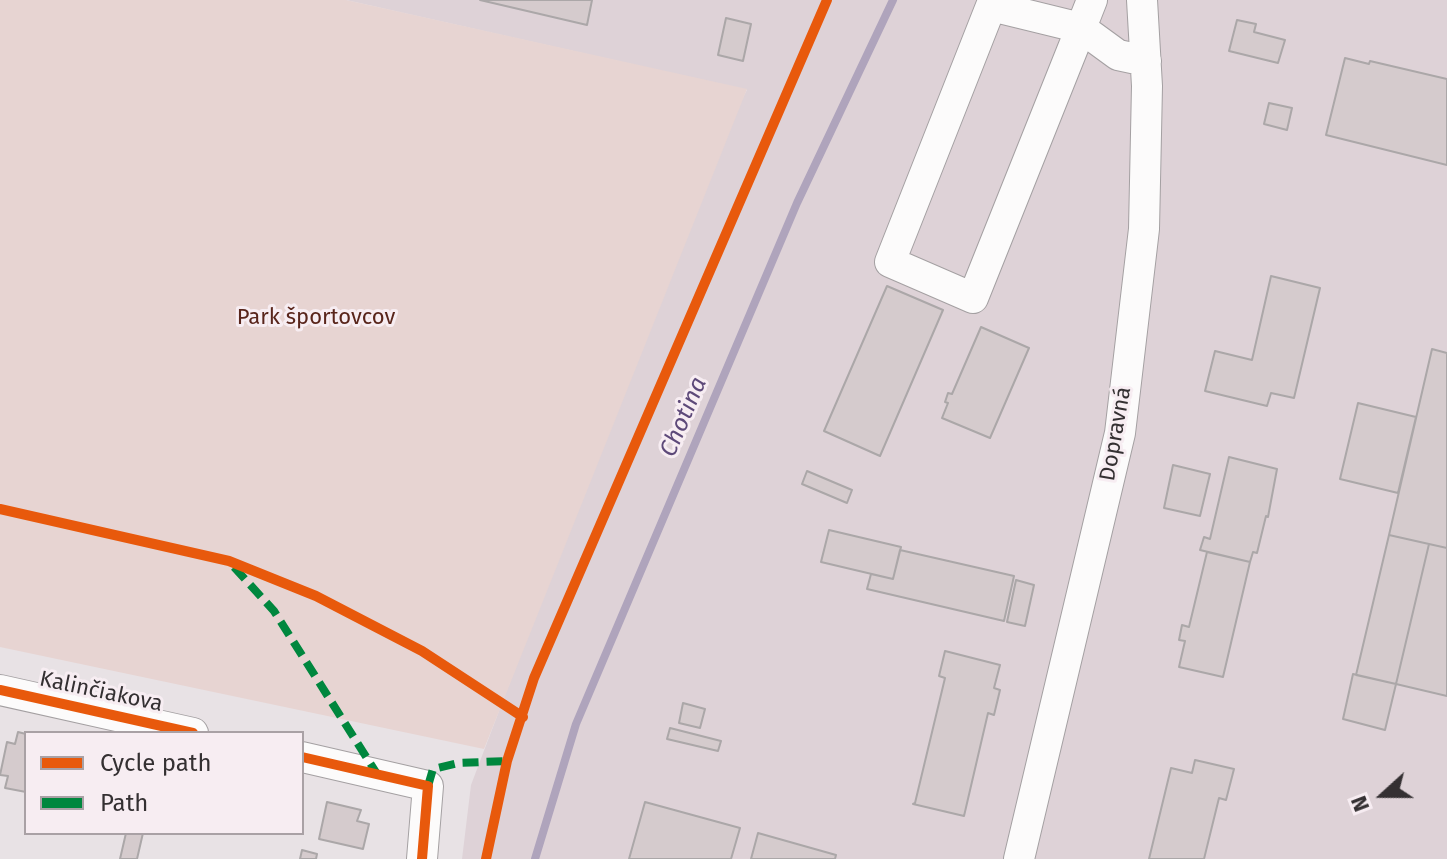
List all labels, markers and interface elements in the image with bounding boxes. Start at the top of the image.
park label: Park športovcov [237,305,395,331]
water label: Chotina [654,373,714,461]
street label: Dopravná [1095,385,1137,483]
street label: Kalinčiakova [37,666,165,718]
legend [24,731,304,835]
text: Cycle path [100,749,212,777]
north arrow [1343,755,1423,835]
text: Path [100,789,148,817]
text: N [1345,792,1375,815]

